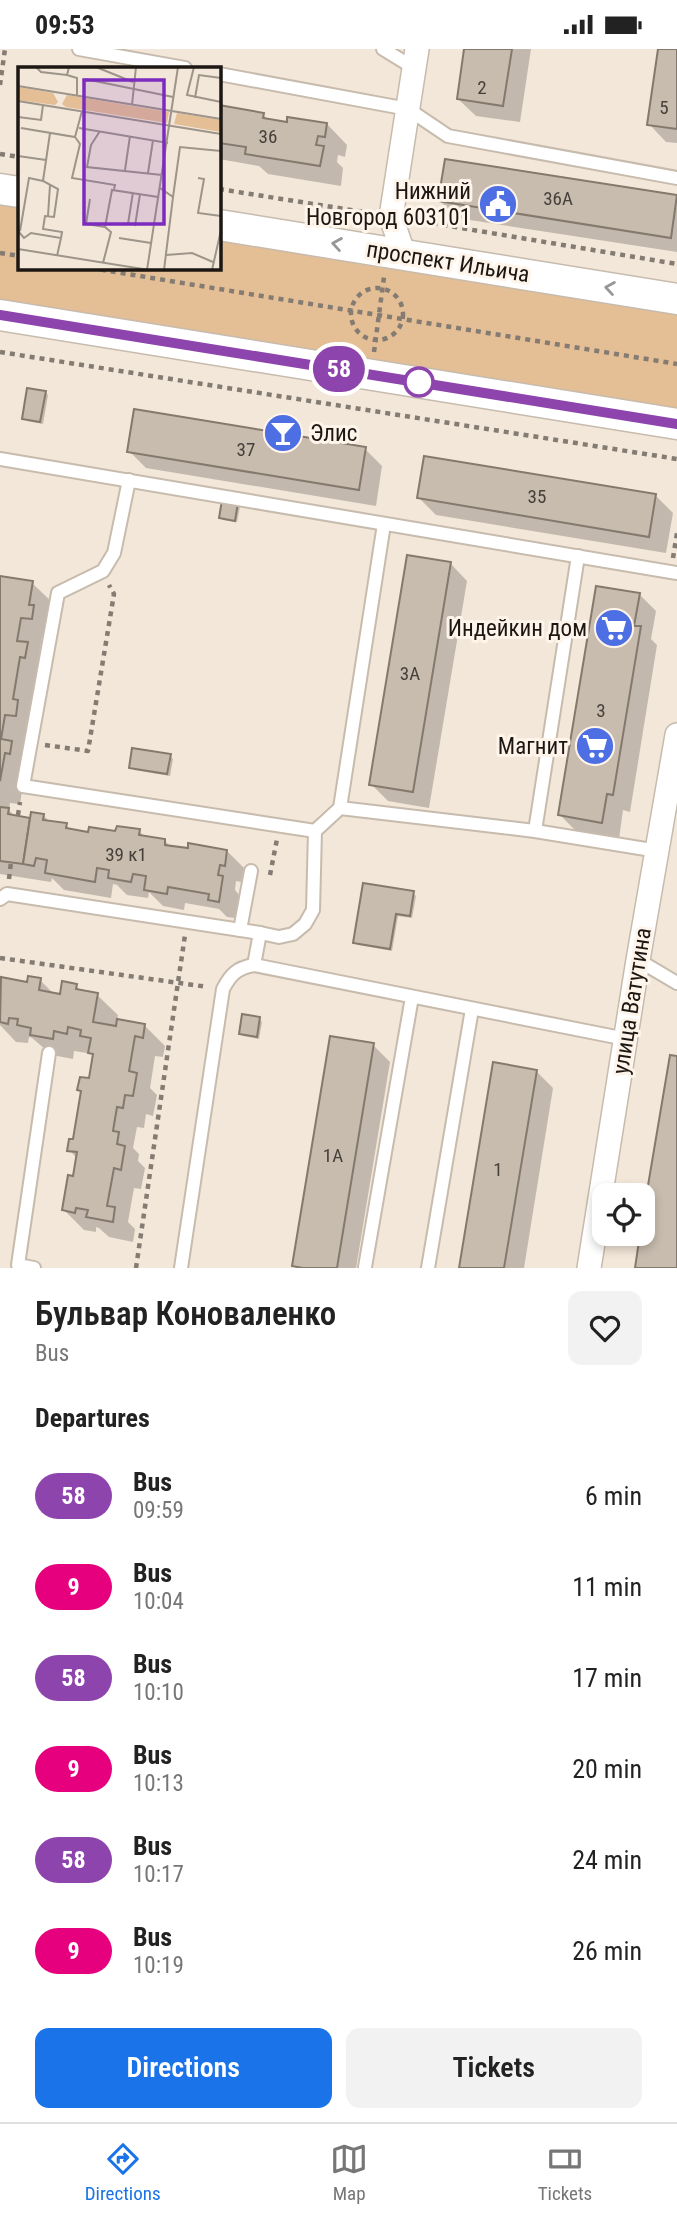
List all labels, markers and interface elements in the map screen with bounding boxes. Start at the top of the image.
text: 09:53 [35,10,95,40]
inset map [18,67,220,269]
house number: 2 [477,76,487,99]
house number: 5 [659,96,669,119]
house number: 36 [259,125,277,148]
place label: Нижний Новгород 603101 [306,178,471,231]
public building icon: Нижний Новгород 603101 [477,183,519,225]
house number: 36А [543,187,573,210]
street label: проспект Ильича [365,236,531,288]
one-way arrow [331,237,343,252]
one-way arrow [604,281,616,296]
line badge: 58 [308,346,370,392]
text: 58 [327,355,351,383]
unlabelled marker [404,367,434,397]
bar icon: Элис [262,412,304,454]
place label: Элис [310,420,357,447]
house number: 37 [237,438,255,461]
house number: 35 [528,485,546,508]
supermarket icon: Индейкин дом [593,607,635,649]
place label: Индейкин дом [448,615,587,642]
house number: 3А [400,662,420,685]
house number: 3 [596,699,606,722]
supermarket icon: Магнит [574,725,616,767]
place label: Магнит [498,733,568,760]
house number: 39 к1 [105,843,147,866]
street label: улица Ватутина [607,926,657,1076]
house number: 1А [323,1144,343,1167]
house number: 1 [493,1158,503,1181]
map controls [592,1183,655,1246]
button: locate [592,1183,655,1246]
button: heart [568,1291,642,1365]
text: Бульвар Коноваленко [35,1294,336,1333]
text: Bus [35,1340,69,1367]
text: Departures [35,1403,150,1433]
text: Bus [133,1467,172,1497]
text: 6 min [585,1481,642,1511]
text: 58 [61,1482,86,1510]
text: 09:59 [133,1497,184,1524]
text: Bus [133,1558,172,1588]
text: 11 min [572,1572,642,1602]
text: 9 [67,1573,80,1601]
text: 10:04 [133,1588,184,1615]
text: Bus [133,1649,172,1679]
text: 17 min [572,1663,642,1693]
text: 58 [61,1664,86,1692]
text: 10:10 [133,1679,184,1706]
text: Bus [133,1740,172,1770]
text: 20 min [572,1754,642,1784]
text: 9 [67,1755,80,1783]
text: 10:13 [133,1770,184,1797]
text: Bus [133,1831,172,1861]
text: 24 min [572,1845,642,1875]
text: 58 [61,1846,86,1874]
text: 10:17 [133,1861,184,1888]
text: Bus [133,1922,172,1952]
text: 26 min [572,1936,642,1966]
text: 9 [67,1937,80,1965]
text: 10:19 [133,1952,184,1979]
button: Directions [35,2028,332,2108]
button: Tickets [346,2028,642,2108]
tab: Directions [85,2140,161,2205]
tab: Map [330,2140,368,2205]
tab: Tickets [538,2140,592,2205]

